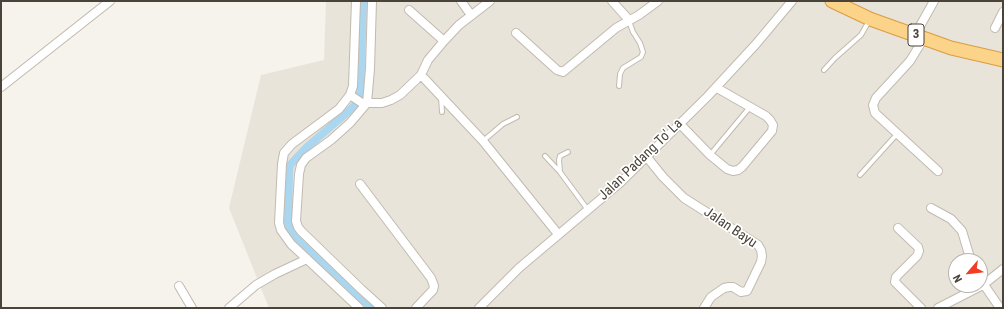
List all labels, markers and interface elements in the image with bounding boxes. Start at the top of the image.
road number: 3 [908,24,924,46]
street label: Jalan Padang To' La [596,116,686,204]
street label: Jalan Bayu [700,204,760,252]
north arrow [948,253,988,293]
text: N [951,272,965,284]

